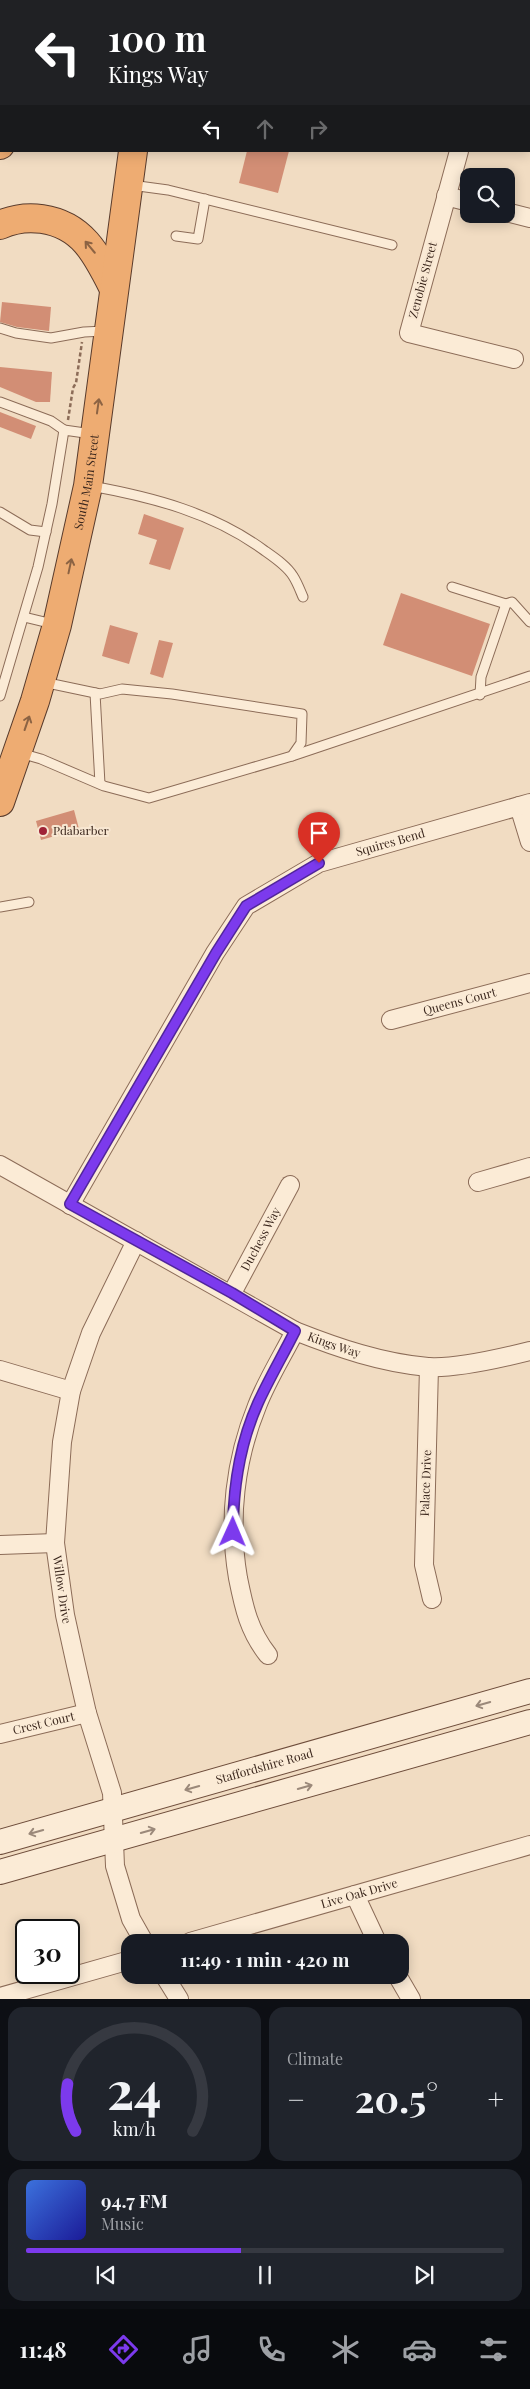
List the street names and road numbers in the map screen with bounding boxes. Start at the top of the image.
street label: Zenobie Street [404,239,440,320]
street label: South Main Street [69,433,102,531]
street label: Squires Bend [354,824,427,859]
street label: Queens Court [421,983,498,1018]
street label: Duchess Way [236,1204,284,1274]
street label: Kings Way [306,1328,363,1361]
street label: Palace Drive [416,1449,434,1517]
street label: Willow Drive [50,1554,76,1625]
street label: Crest Court [11,1707,77,1738]
street label: Staffordshire Road [214,1744,315,1787]
street label: Live Oak Drive [319,1874,399,1911]

